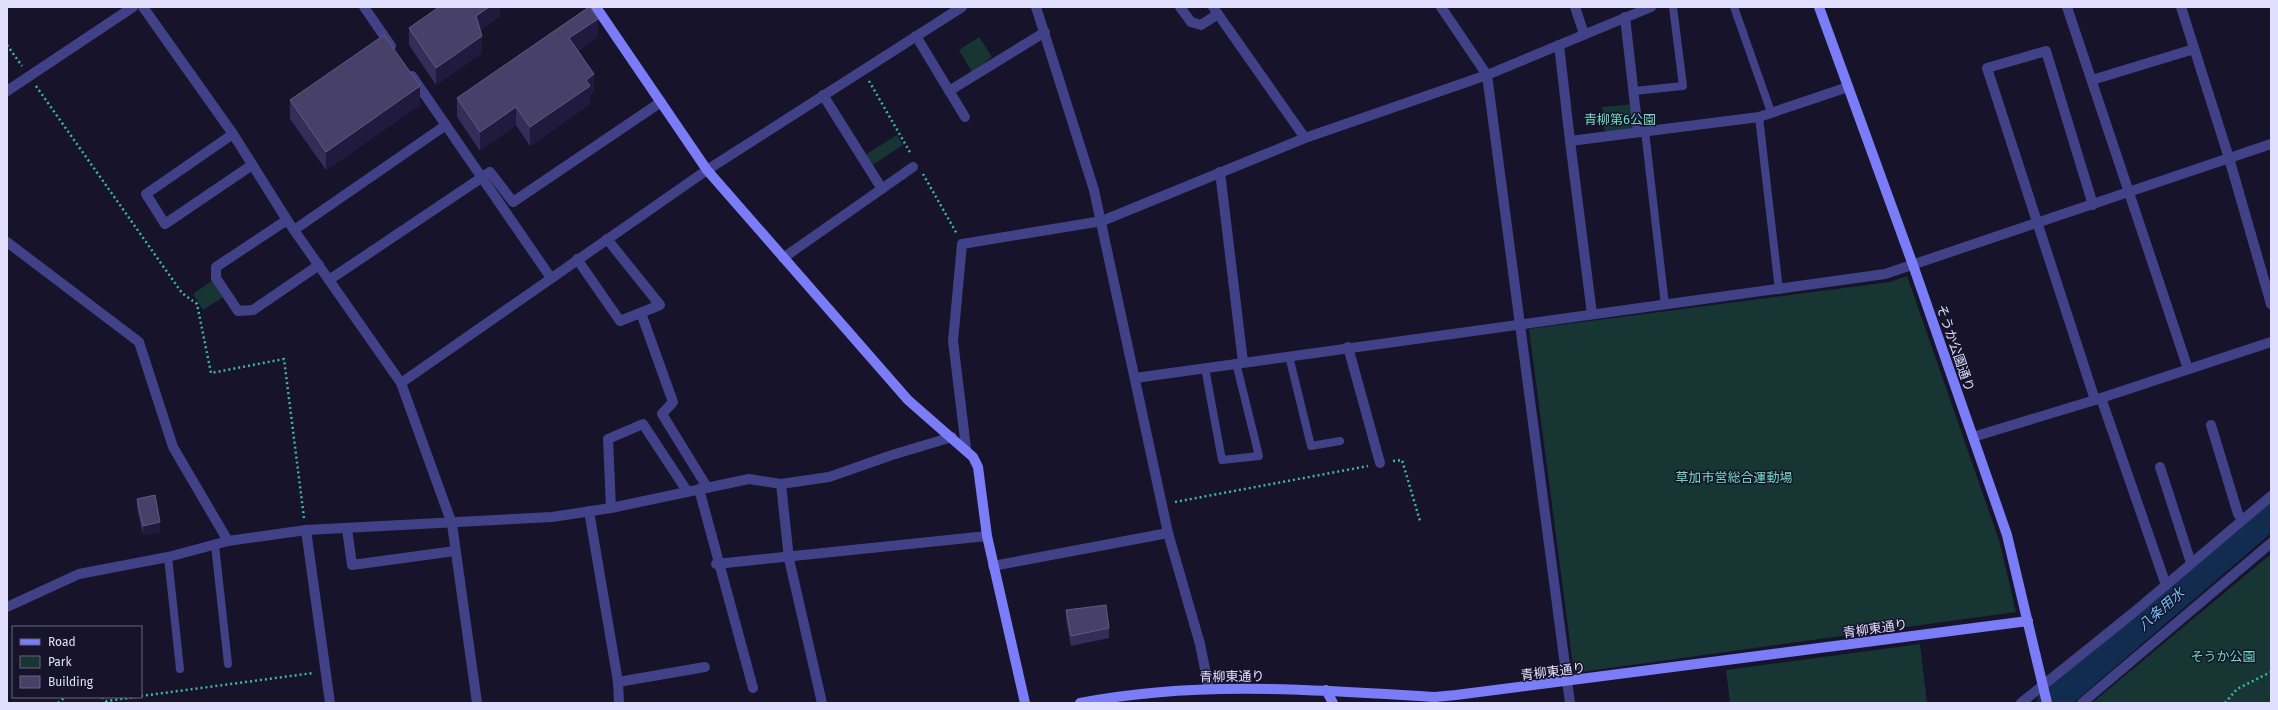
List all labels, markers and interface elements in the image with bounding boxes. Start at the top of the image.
park label: 青柳第6公園 [1584,112,1656,127]
street label: そうか公園通り [1934,303,1977,394]
park label: 草加市営総合運動場 [1675,470,1793,485]
water label: 八条用水 [2135,583,2190,634]
street label: 青柳東通り [1842,617,1908,640]
legend [12,626,142,698]
text: Road [48,635,76,649]
park label: そうか公園 [2190,649,2256,664]
text: Park [48,655,72,669]
street label: 青柳東通り [1520,660,1586,683]
street label: 青柳東通り [1199,668,1265,685]
text: Building [48,675,94,689]

